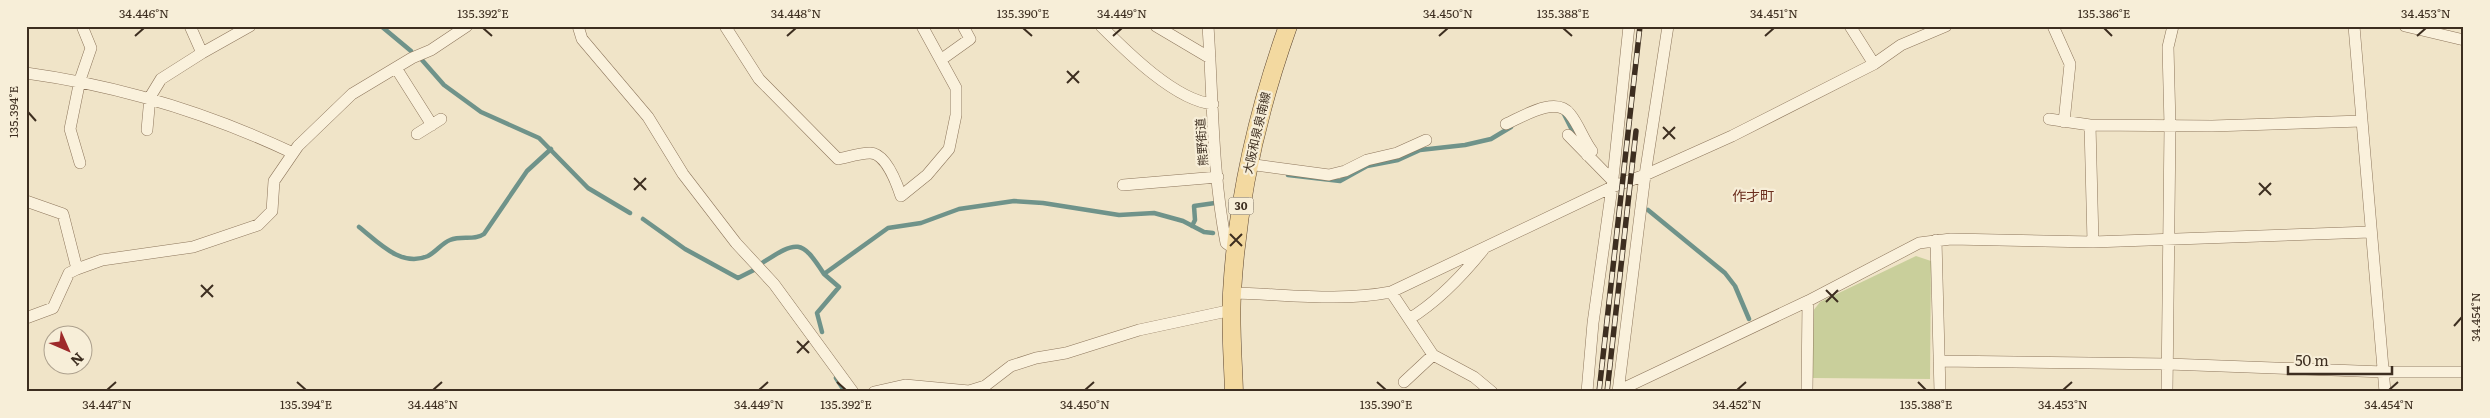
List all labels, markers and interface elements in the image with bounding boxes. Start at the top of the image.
text: 34.446°N [119,4,169,22]
text: 135.392°E [457,4,509,22]
text: 34.448°N [771,4,821,22]
text: 135.390°E [997,4,1050,22]
text: 34.449°N [1097,4,1147,22]
text: 34.450°N [1423,4,1473,22]
text: 135.388°E [1537,4,1590,22]
text: 34.451°N [1750,4,1798,22]
text: 135.386°E [2078,4,2131,22]
text: 34.453°N [2401,4,2451,22]
text: 135.394°E [4,86,22,138]
street label: 大阪和泉泉南線 [1238,90,1274,176]
street label: 熊野街道 [1190,117,1212,167]
district label: 作才町 [1732,185,1774,205]
road number: 30 [1228,198,1254,215]
text: 34.454°N [2466,292,2484,342]
north arrow [42,326,92,376]
scale bar [2288,343,2391,375]
text: 50 m [2295,348,2329,371]
text: N [66,349,89,371]
text: 34.447°N [82,395,132,413]
text: 135.394°E [280,395,332,413]
text: 34.448°N [408,395,458,413]
text: 34.449°N [734,395,784,413]
text: 135.392°E [820,395,872,413]
text: 34.450°N [1060,395,1110,413]
text: 135.390°E [1360,395,1413,413]
text: 34.452°N [1712,395,1762,413]
text: 135.388°E [1900,395,1953,413]
text: 34.453°N [2038,395,2088,413]
text: 34.454°N [2364,395,2414,413]

